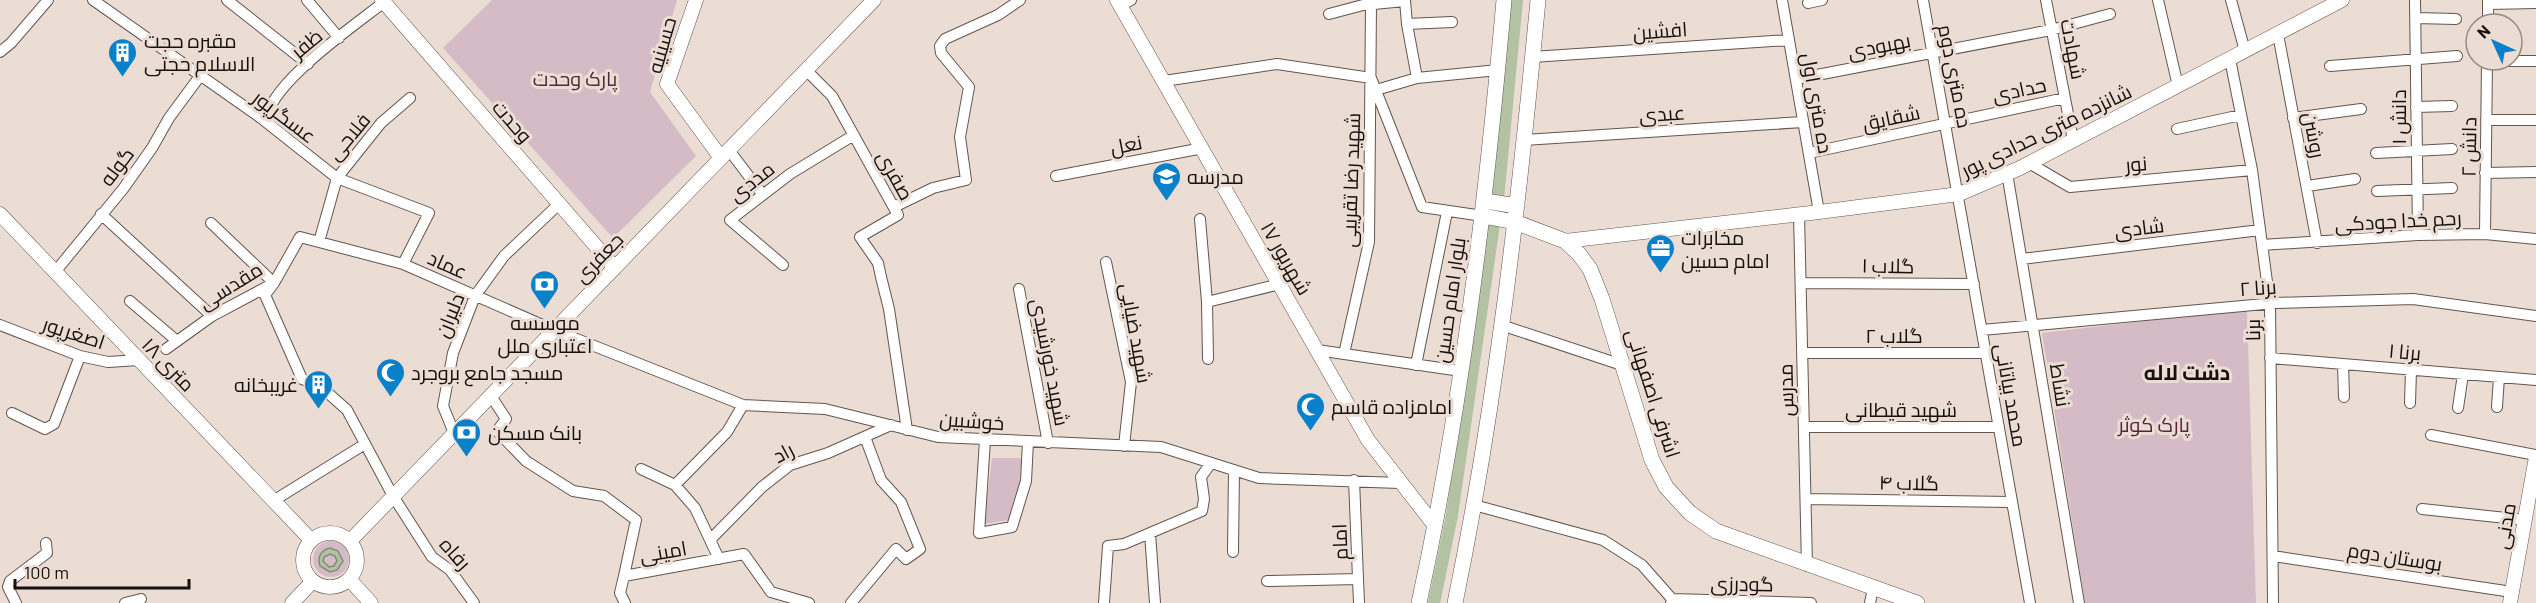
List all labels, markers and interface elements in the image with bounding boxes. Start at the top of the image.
north arrow [2464,12,2524,72]
street label: حسینیه [642,14,680,76]
street label: افشین [1632,16,1688,46]
street label: شهادت [2054,17,2092,82]
text: N [2473,21,2494,42]
street label: ده متری دوم [1931,22,1978,130]
street label: ظفر [285,23,327,64]
street label: بهبودی [1846,27,1913,65]
place label: مقبره حجت الاسلام حجتی [144,28,255,78]
building icon: مقبره حجت الاسلام حجتی [107,36,139,78]
street label: ده متری اول [1795,51,1839,155]
park label: پارک وحدت [533,66,618,92]
street label: حدادی [1990,72,2049,108]
street label: شانزده متری حدادی پور [1956,78,2136,184]
street label: عسگرپور [247,84,321,149]
street label: دانش ۱ [2386,89,2412,145]
street label: وحدت [487,95,538,148]
street label: عبدی [1638,99,1686,129]
street label: شقایق [1860,99,1923,137]
street label: فلاحی [321,107,376,166]
street label: روشن [2297,110,2331,160]
street label: شهید رضا تقریبی [1336,112,1366,248]
street label: دانش ۲ [2455,117,2483,177]
street label: نعل [1108,129,1144,161]
street label: گوله [94,142,139,191]
street label: صفری [871,146,919,205]
street label: نور [2123,150,2148,177]
street label: مددی [723,156,780,208]
school or university icon: مدرسه [1150,160,1182,202]
place label: مدرسه [1187,164,1244,189]
street label: رحم خدا جودکی [2334,205,2462,238]
street label: شادی [2113,212,2166,244]
street label: ۱۷ شهریور [1255,217,1318,300]
place label: مخابرات امام حسین [1681,225,1770,275]
street label: جعفری [568,227,629,288]
office icon: مخابرات امام حسین [1644,232,1676,274]
street label: بلوار امام حسین [1428,236,1473,365]
street label: عماد [424,245,472,283]
street label: گلاب ۱ [1861,253,1915,277]
street label: مقدسی [194,256,267,316]
bank icon: موسسه اعتباری ملل [529,268,561,310]
street label: برنا ۲ [2239,274,2277,301]
street label: شهید ضیایی [1114,281,1158,385]
street label: دلیران [429,289,471,341]
street label: شهید خورشیدی [1025,296,1075,428]
street label: اصغرپور [38,310,108,355]
place label: موسسه اعتباری ملل [497,310,593,359]
street label: برنا [2240,318,2265,342]
street label: گلاب ۲ [1865,323,1923,347]
street label: اشرفی اصفهانی [1620,326,1686,461]
street label: ۱۸ متری [136,332,200,397]
street label: برنا ۱ [2388,338,2422,365]
street label: محمد بیاتانی [1989,341,2033,449]
mosque icon: مسجد جامع بروجرد [374,356,406,398]
district label: دشت لاله [2144,359,2230,384]
place label: مسجد جامع بروجرد [411,360,563,387]
street label: نشاط [2046,362,2076,408]
street label: مدرس [1773,363,1799,417]
building icon: غریبخانه [303,368,335,410]
place label: غریبخانه [234,372,298,397]
mosque icon: امامزاده قاسم [1294,390,1326,432]
place label: امامزاده قاسم [1331,394,1452,421]
street label: شهید قیطانی [1845,397,1957,423]
street label: خوشبین [939,406,1005,436]
park label: پارک کوثر [2117,412,2190,438]
bank icon: بانک مسکن [451,416,483,458]
place label: بانک مسکن [488,420,582,446]
street label: راد [768,437,798,468]
street label: گلاب ۴ [1879,469,1939,495]
street label: مدنی [2488,501,2522,551]
street label: امام [1326,523,1355,561]
street label: رفاه [435,532,477,575]
street label: امینی [637,535,689,569]
street label: بوستان دوم [2345,537,2444,578]
scale bar [15,552,189,590]
text: 100 m [24,561,69,583]
street label: گودرزی [1710,570,1774,598]

